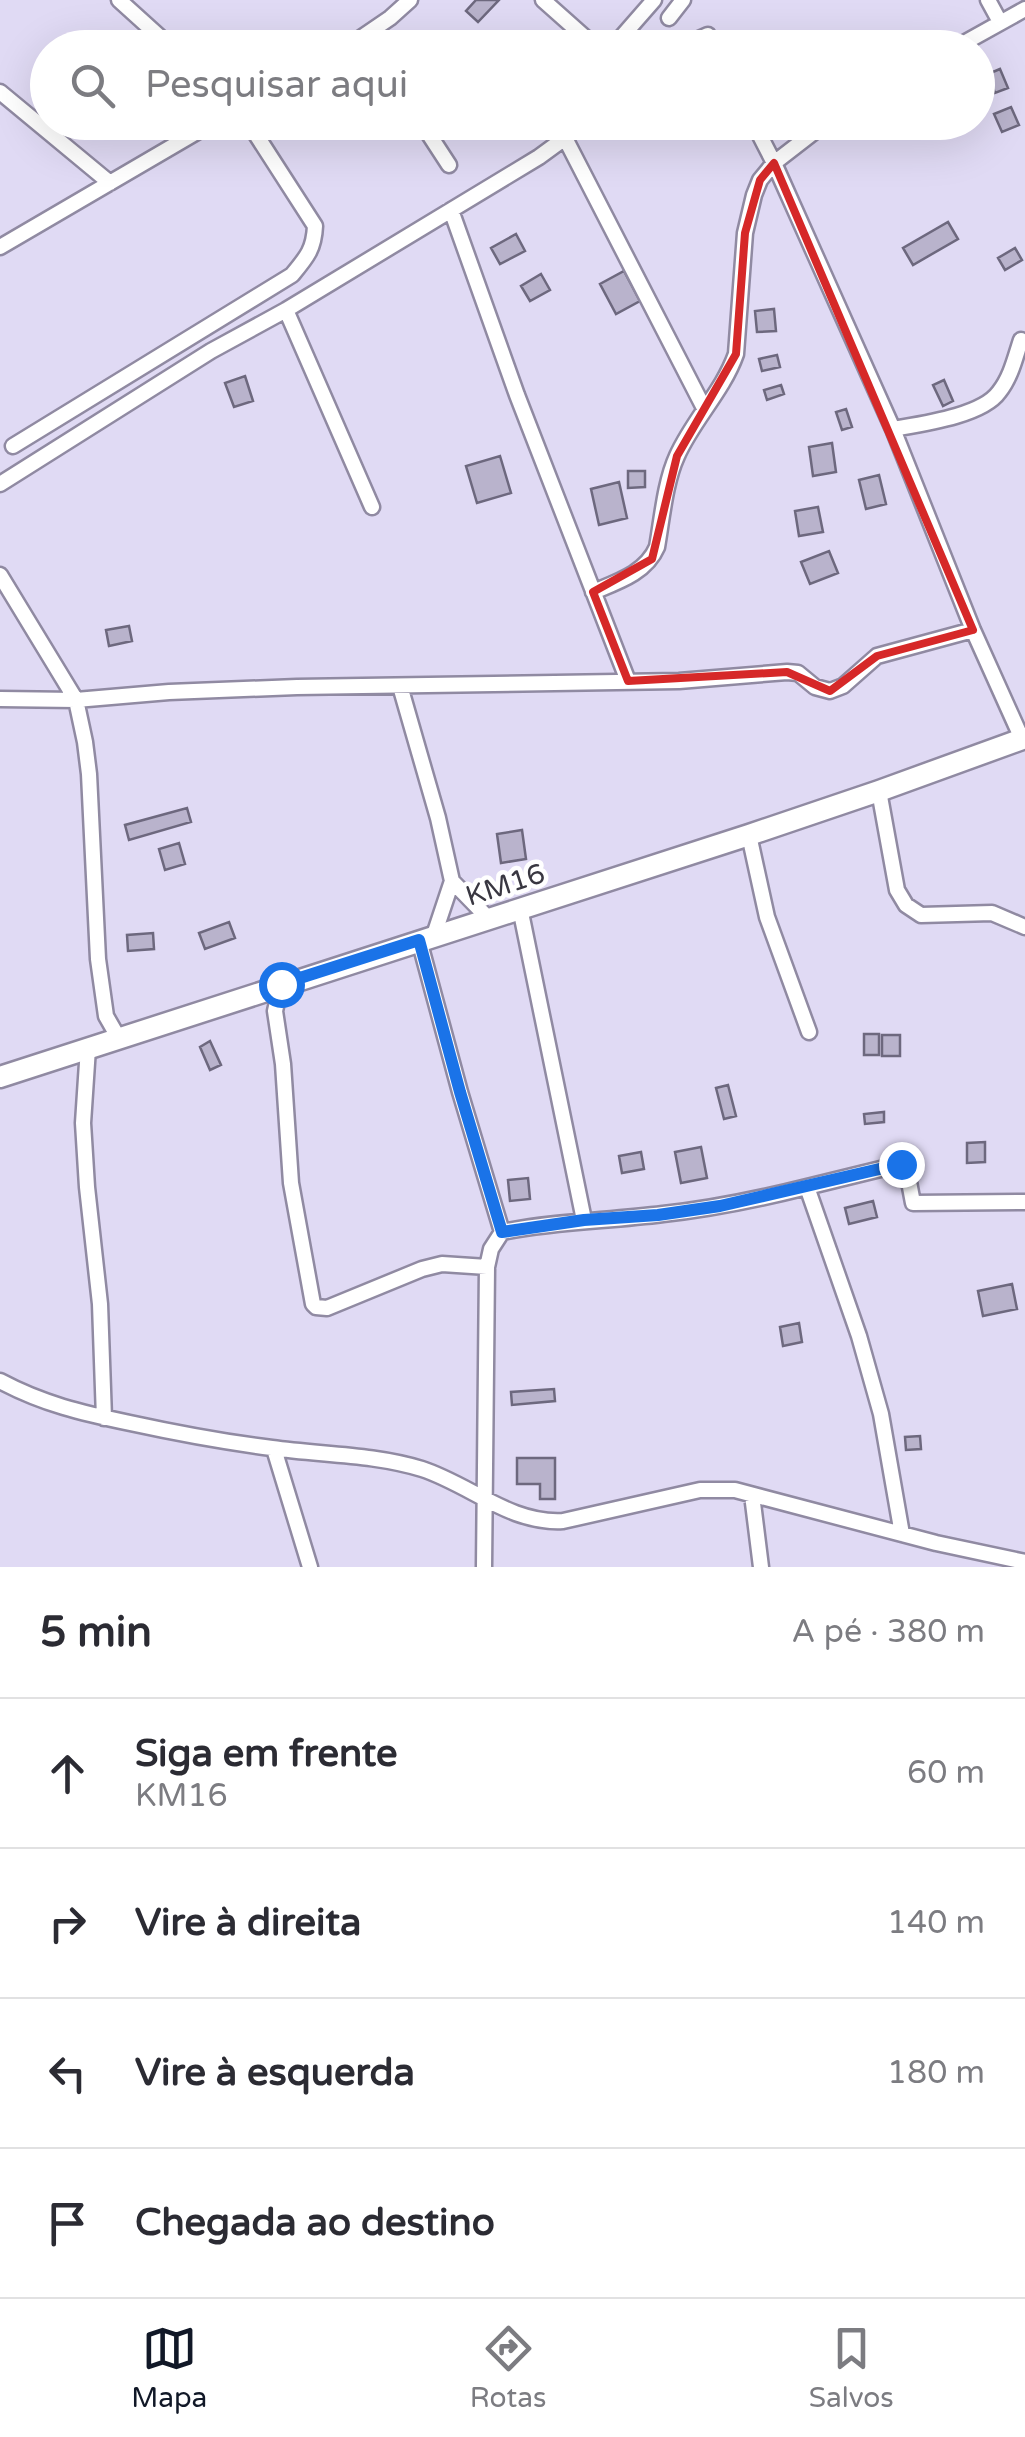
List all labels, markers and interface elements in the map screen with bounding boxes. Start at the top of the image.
search box [30,30,995,140]
icon: search [65,58,120,113]
text: Pesquisar aqui [145,62,408,108]
street label: KM16 [462,856,549,914]
route start [259,962,305,1008]
route end [879,1142,925,1188]
text: 5 min [40,1607,152,1658]
text: A pé · 380 m [792,1613,985,1651]
text: Siga em frente [135,1731,397,1777]
icon: ahead [40,1746,95,1801]
text: 60 m [907,1754,985,1792]
text: KM16 [135,1777,228,1815]
icon: right [40,1896,95,1951]
text: Vire à direita [135,1900,361,1946]
text: 140 m [887,1904,985,1942]
icon: left [40,2046,95,2101]
text: Vire à esquerda [135,2050,415,2096]
text: 180 m [887,2054,985,2092]
icon: arrive [40,2196,95,2251]
text: Chegada ao destino [135,2200,495,2246]
tab: Mapa [131,2321,207,2415]
tab: Rotas [470,2321,546,2415]
tab: Salvos [809,2321,894,2415]

